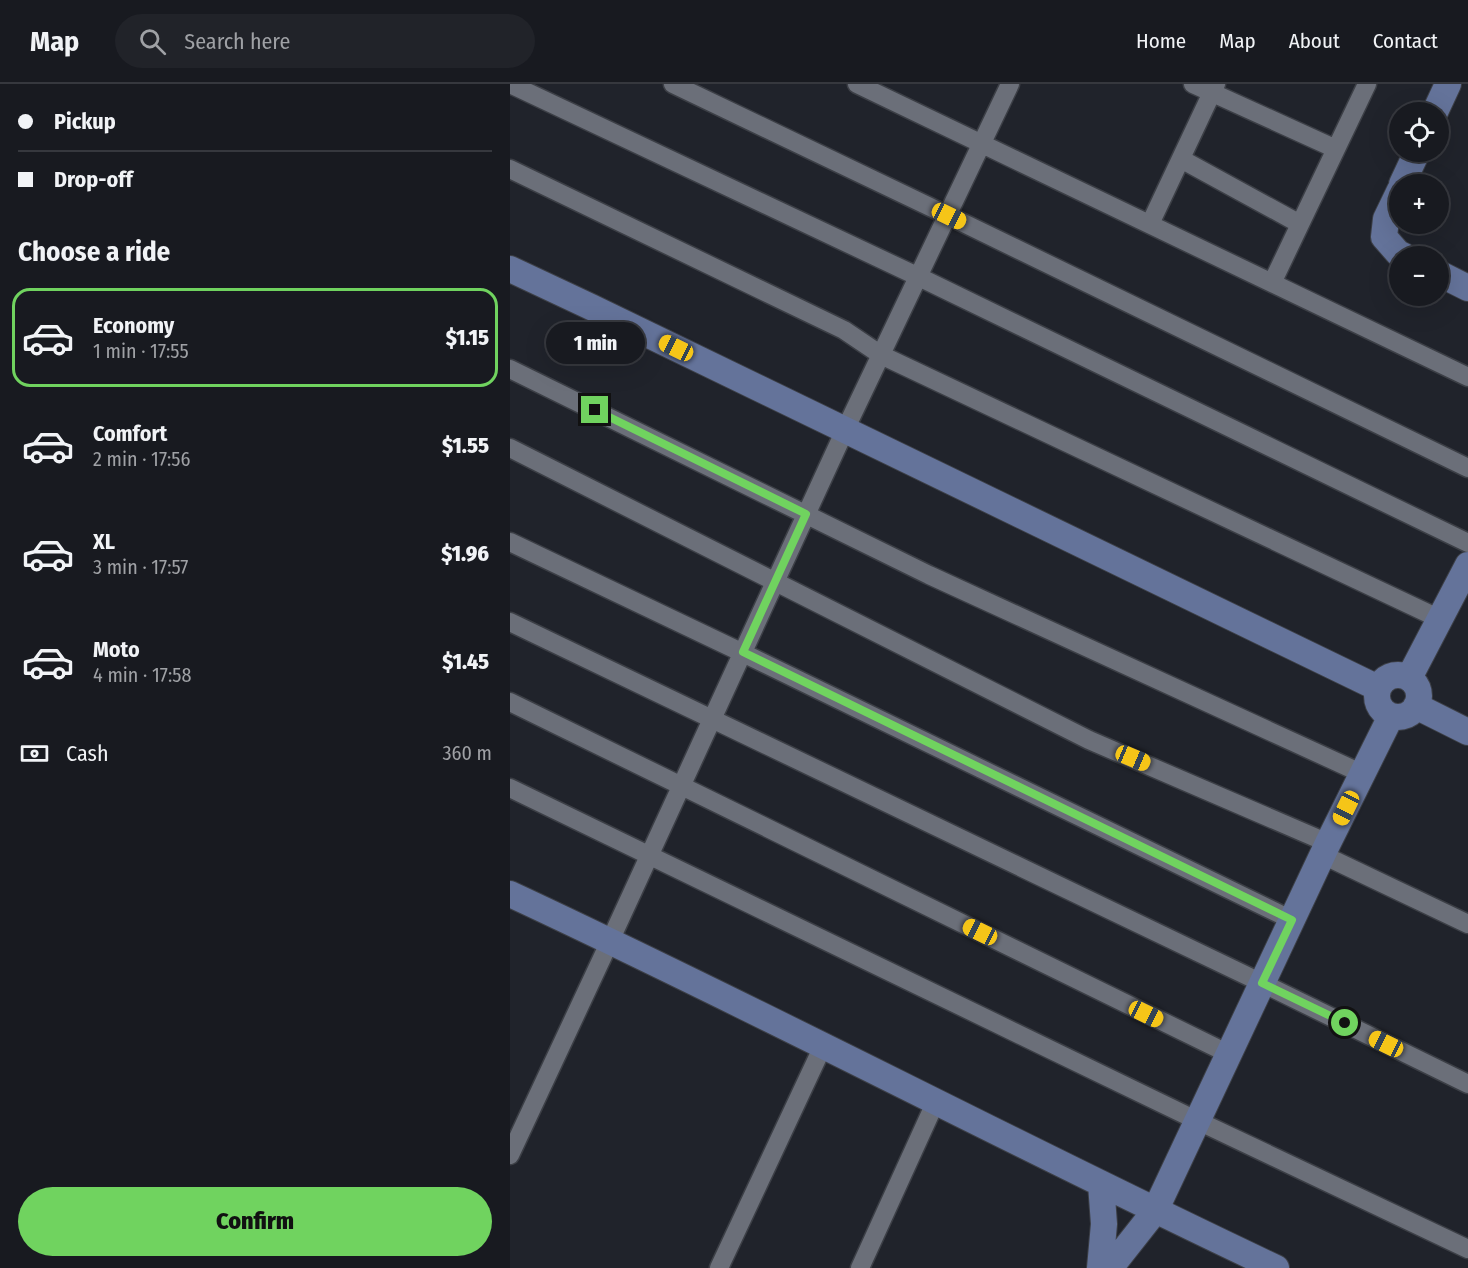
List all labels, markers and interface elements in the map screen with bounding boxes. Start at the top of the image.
search box [115,14,535,68]
text: Map [30,25,79,58]
icon: search [136,25,169,58]
text: Search here [184,28,290,55]
text: Home [1136,28,1186,54]
text: Map [1219,28,1256,54]
text: About [1289,28,1340,54]
text: Contact [1373,28,1438,54]
map controls [1389,102,1449,306]
button: locate [1389,102,1449,162]
text: Pickup [54,108,116,135]
text: Drop-off [54,166,133,193]
button: + [1389,174,1449,234]
car [929,200,969,232]
text: Choose a ride [18,236,170,268]
button: − [1389,246,1449,306]
icon: car [21,311,75,365]
text: Economy [93,312,174,339]
callout: 1 min [546,323,644,365]
text: $1.15 [446,324,489,351]
text: 1 min [574,331,617,355]
car [656,332,696,364]
text: 1 min · 17:55 [93,339,189,363]
route end [581,396,608,423]
icon: car [21,419,75,473]
text: Comfort [93,420,167,447]
text: $1.55 [442,432,489,459]
text: 2 min · 17:56 [93,447,190,471]
icon: car [21,527,75,581]
text: XL [93,528,115,555]
text: $1.96 [441,540,489,567]
text: 3 min · 17:57 [93,555,188,579]
icon: car [21,635,75,689]
text: Moto [93,636,140,663]
text: $1.45 [442,648,489,675]
text: 4 min · 17:58 [93,663,191,687]
icon: cash [18,737,51,770]
text: Cash [66,740,109,767]
text: 360 m [443,741,492,765]
car [1113,743,1153,773]
car [1330,788,1362,828]
car [960,916,1000,948]
car [1126,998,1166,1030]
route start [1331,1009,1358,1036]
car [1366,1028,1406,1060]
button: Confirm [18,1187,492,1256]

